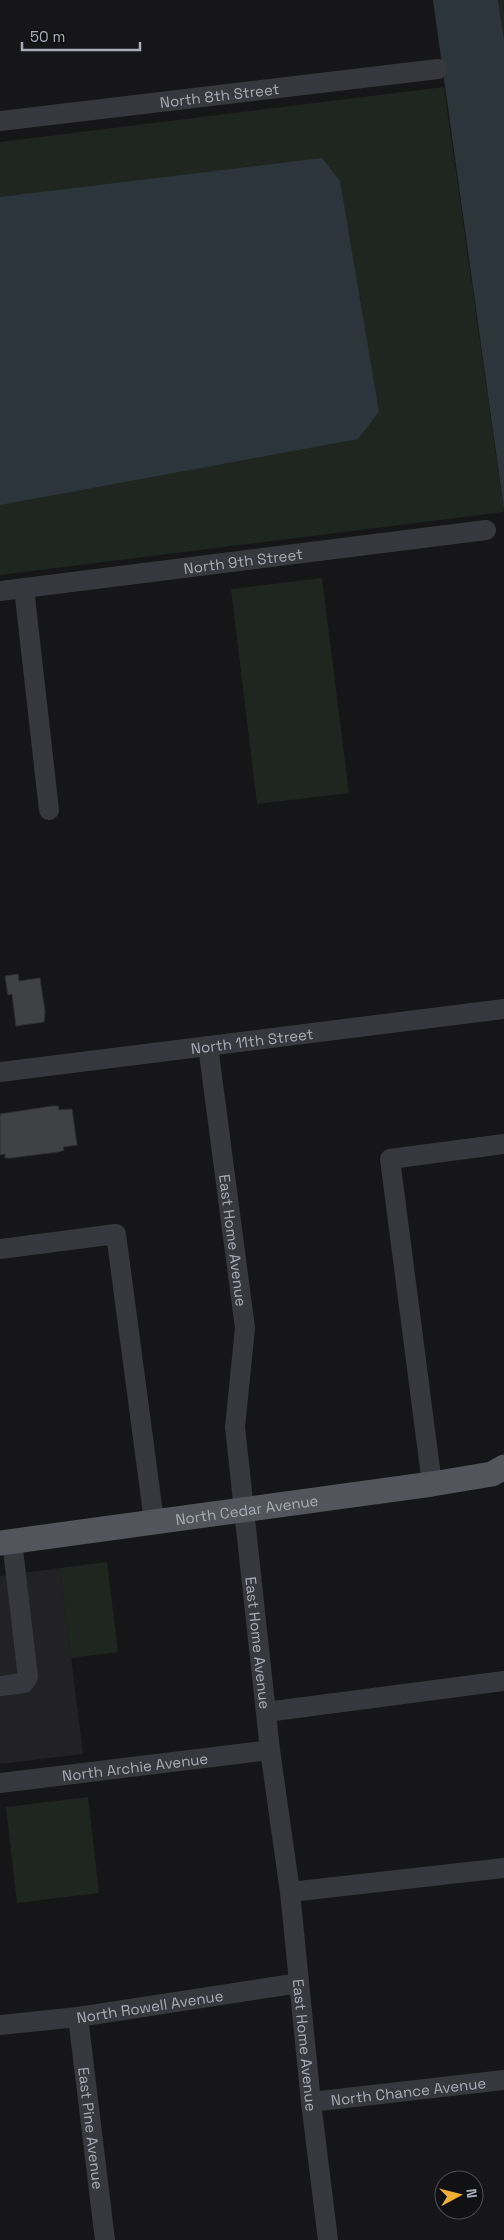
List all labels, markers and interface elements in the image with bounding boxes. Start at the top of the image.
scale bar [22,20,140,52]
text: 50 m [30,27,65,46]
street label: North 8th Street [159,78,280,111]
street label: North 9th Street [182,544,304,577]
street label: North 11th Street [190,1023,314,1058]
street label: East Home Avenue [215,1173,252,1308]
street label: North Cedar Avenue [174,1490,319,1528]
street label: East Home Avenue [242,1576,275,1710]
street label: North Archie Avenue [61,1748,209,1785]
street label: East Home Avenue [289,1978,322,2113]
street label: North Rowell Avenue [75,1985,225,2027]
street label: East Pine Avenue [75,2066,108,2190]
street label: North Chance Avenue [330,2073,487,2109]
north arrow [434,2170,484,2220]
text: N [462,2188,481,2199]

